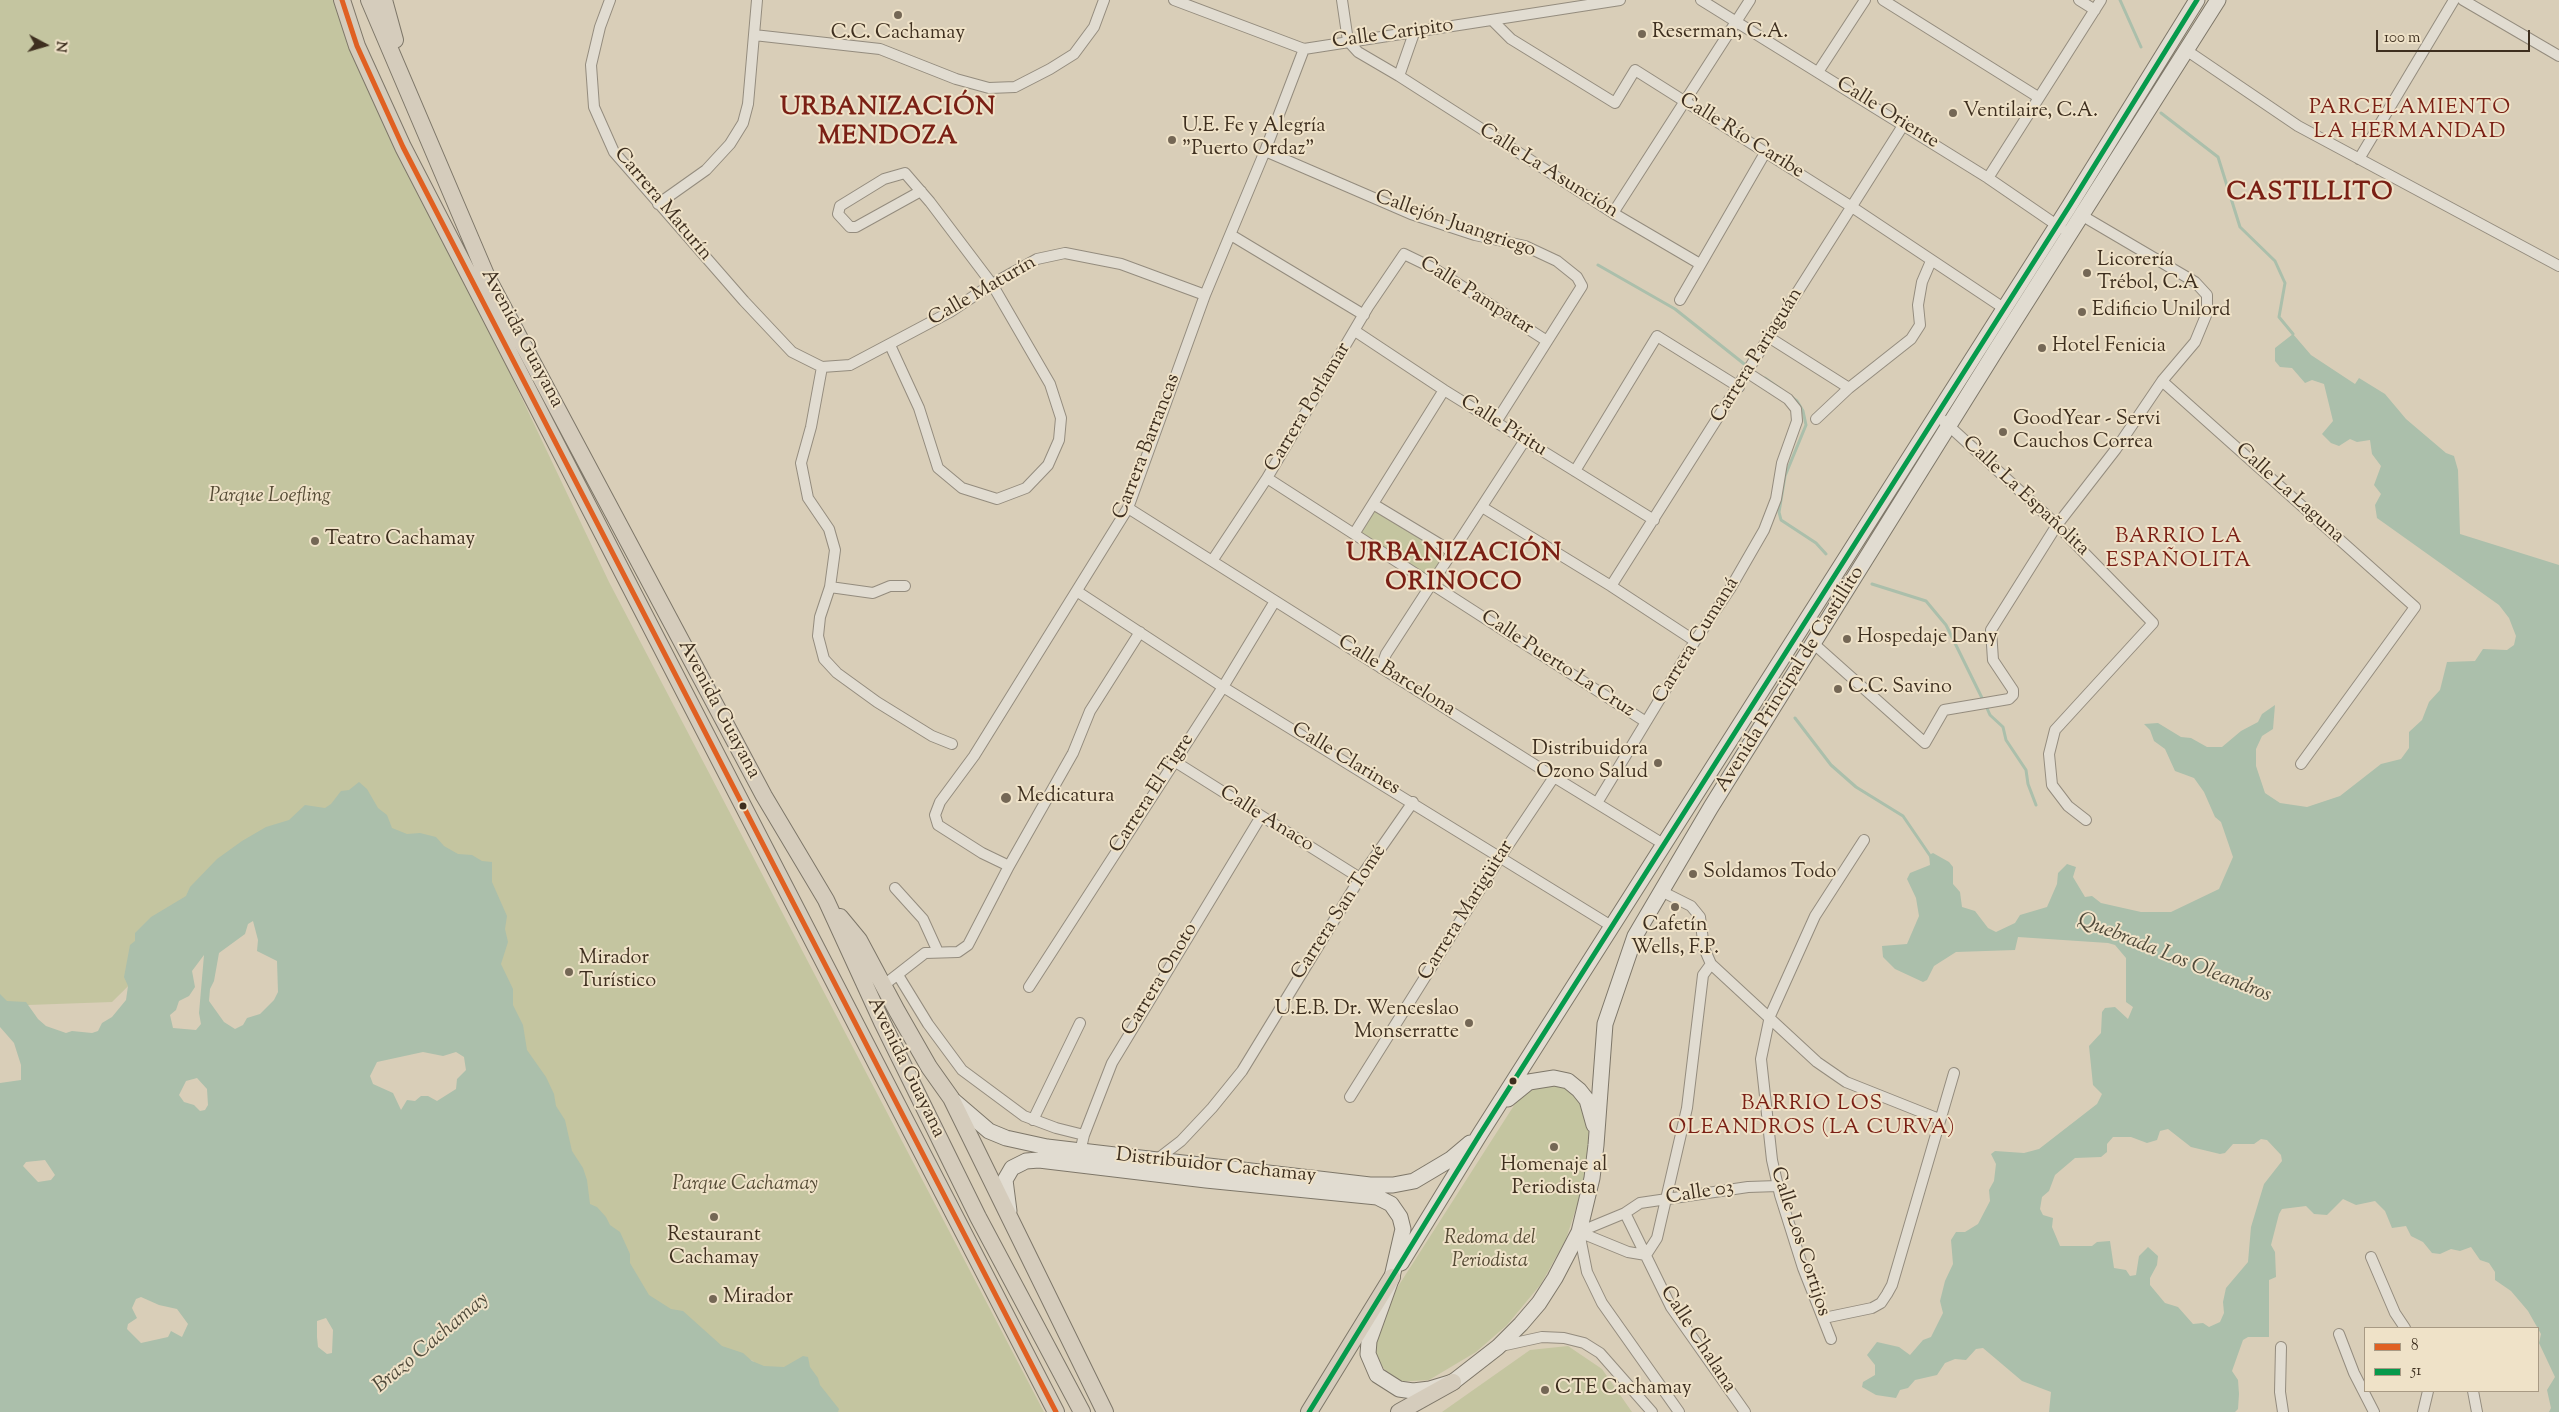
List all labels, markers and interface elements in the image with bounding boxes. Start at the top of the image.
marker: C.C. Cachamay [892,9,904,21]
street label: Calle Caripito [1331,15,1455,55]
north arrow [20,20,70,70]
scale bar [2379,20,2533,52]
place label: Reserman, C.A. [1652,22,1788,46]
place label: C.C. Cachamay [831,23,965,47]
marker: Reserman, C.A. [1636,28,1648,40]
text: 100 m [2384,28,2420,49]
text: N [49,40,70,53]
street label: Calle Oriente [1831,73,1943,155]
street label: Calle Río Caribe [1674,89,1808,185]
district label: URBANIZACIÓN MENDOZA [778,95,998,154]
district label: PARCELAMIENTO LA HERMANDAD [2307,96,2513,146]
place label: Ventilaire, C.A. [1963,101,2098,125]
marker: Ventilaire, C.A. [1947,107,1959,119]
place label: U.E. Fe y Alegría "Puerto Ordaz" [1182,116,1326,163]
street label: Calle La Asunción [1474,119,1622,225]
marker: U.E. Fe y Alegría "Puerto Ordaz" [1166,134,1178,146]
street label: Carrera Maturín [608,143,716,267]
district label: CASTILLITO [2225,180,2395,210]
street label: Callejón Juangriego [1371,186,1539,264]
place label: Licorería Trébol, C.A [2097,250,2199,297]
street label: Calle Maturín [925,252,1041,332]
street label: Calle Pampatar [1415,252,1537,342]
street label: Avenida Guayana [474,266,568,412]
marker: Licorería Trébol, C.A [2081,267,2093,279]
street label: Carrera Pariaguán [1707,284,1809,428]
place label: Edificio Unilord [2092,300,2231,324]
marker: Edificio Unilord [2076,306,2088,318]
place label: Hotel Fenicia [2052,336,2166,360]
street label: Carrera Porlamar [1261,339,1357,477]
marker: Hotel Fenicia [2036,342,2048,354]
street label: Carrera Barrancas [1109,371,1187,523]
street label: Calle Píritu [1455,391,1551,463]
place label: GoodYear - Servi Cauchos Correa [2013,409,2161,456]
marker: GoodYear - Servi Cauchos Correa [1997,426,2009,438]
street label: Calle La Españolita [1956,432,2094,562]
street label: Calle La Laguna [2230,439,2348,549]
park label: Parque Loefling [209,486,331,510]
district label: BARRIO LA ESPAÑOLITA [2105,525,2253,575]
place label: Teatro Cachamay [325,529,475,553]
marker: Teatro Cachamay [309,535,321,547]
district label: URBANIZACIÓN ORINOCO [1344,541,1564,600]
street label: Avenida Principal de Castillito [1711,563,1871,797]
street label: Carrera Cumaná [1649,573,1745,709]
street label: Calle Puerto La Cruz [1475,606,1639,724]
place label: Hospedaje Dany [1857,627,1998,651]
street label: Calle Barcelona [1333,631,1459,723]
marker: Hospedaje Dany [1841,633,1853,645]
street label: Avenida Guayana [671,637,765,783]
place label: C.C. Savino [1848,677,1952,701]
marker: C.C. Savino [1832,683,1844,695]
street label: Calle Clarines [1286,718,1404,802]
street label: Carrera El Tigre [1106,730,1200,858]
place label: Distribuidora Ozono Salud [1532,739,1648,786]
marker: Distribuidora Ozono Salud [1652,757,1664,769]
street label: Calle Anaco [1214,782,1318,858]
place label: Medicatura [1017,786,1114,810]
marker: Medicatura [999,791,1013,805]
unlabelled marker [738,801,748,811]
street label: Carrera Marigüitar [1414,837,1520,985]
street label: Carrera San Tomé [1287,841,1393,985]
place label: Soldamos Todo [1703,862,1836,886]
marker: Soldamos Todo [1687,868,1699,880]
marker: Cafetín Wells, F.P. [1669,901,1681,913]
water label: Quebrada Los Oleandros [2074,909,2274,1009]
place label: Cafetín Wells, F.P. [1631,915,1719,962]
street label: Carrera Onoto [1118,919,1204,1041]
place label: Mirador Turístico [579,948,656,995]
marker: Mirador Turístico [563,966,575,978]
street label: Avenida Guayana [861,994,949,1142]
place label: U.E.B. Dr. Wenceslao Monserratte [1275,999,1459,1046]
marker: U.E.B. Dr. Wenceslao Monserratte [1463,1017,1475,1029]
unlabelled marker [1508,1076,1518,1086]
district label: BARRIO LOS OLEANDROS (LA CURVA) [1666,1092,1958,1142]
marker: Homenaje al Periodista [1548,1141,1560,1153]
street label: Distribuidor Cachamay [1115,1145,1317,1189]
place label: Homenaje al Periodista [1500,1155,1608,1202]
street label: Calle Los Cortijos [1764,1164,1834,1320]
park label: Parque Cachamay [672,1174,818,1198]
street label: Calle 03 [1664,1177,1736,1211]
marker: Restaurant Cachamay [708,1211,720,1223]
place label: Restaurant Cachamay [667,1225,761,1272]
park label: Redoma del Periodista [1444,1228,1536,1275]
street label: Calle Chalana [1654,1282,1740,1398]
place label: Mirador [723,1287,793,1311]
water label: Brazo Cachamay [369,1288,495,1400]
marker: Mirador [707,1293,719,1305]
legend [2364,1327,2539,1392]
text: 8 [2411,1336,2419,1357]
text: 51 [2411,1361,2421,1382]
place label: CTE Cachamay [1555,1378,1692,1402]
marker: CTE Cachamay [1539,1384,1551,1396]

